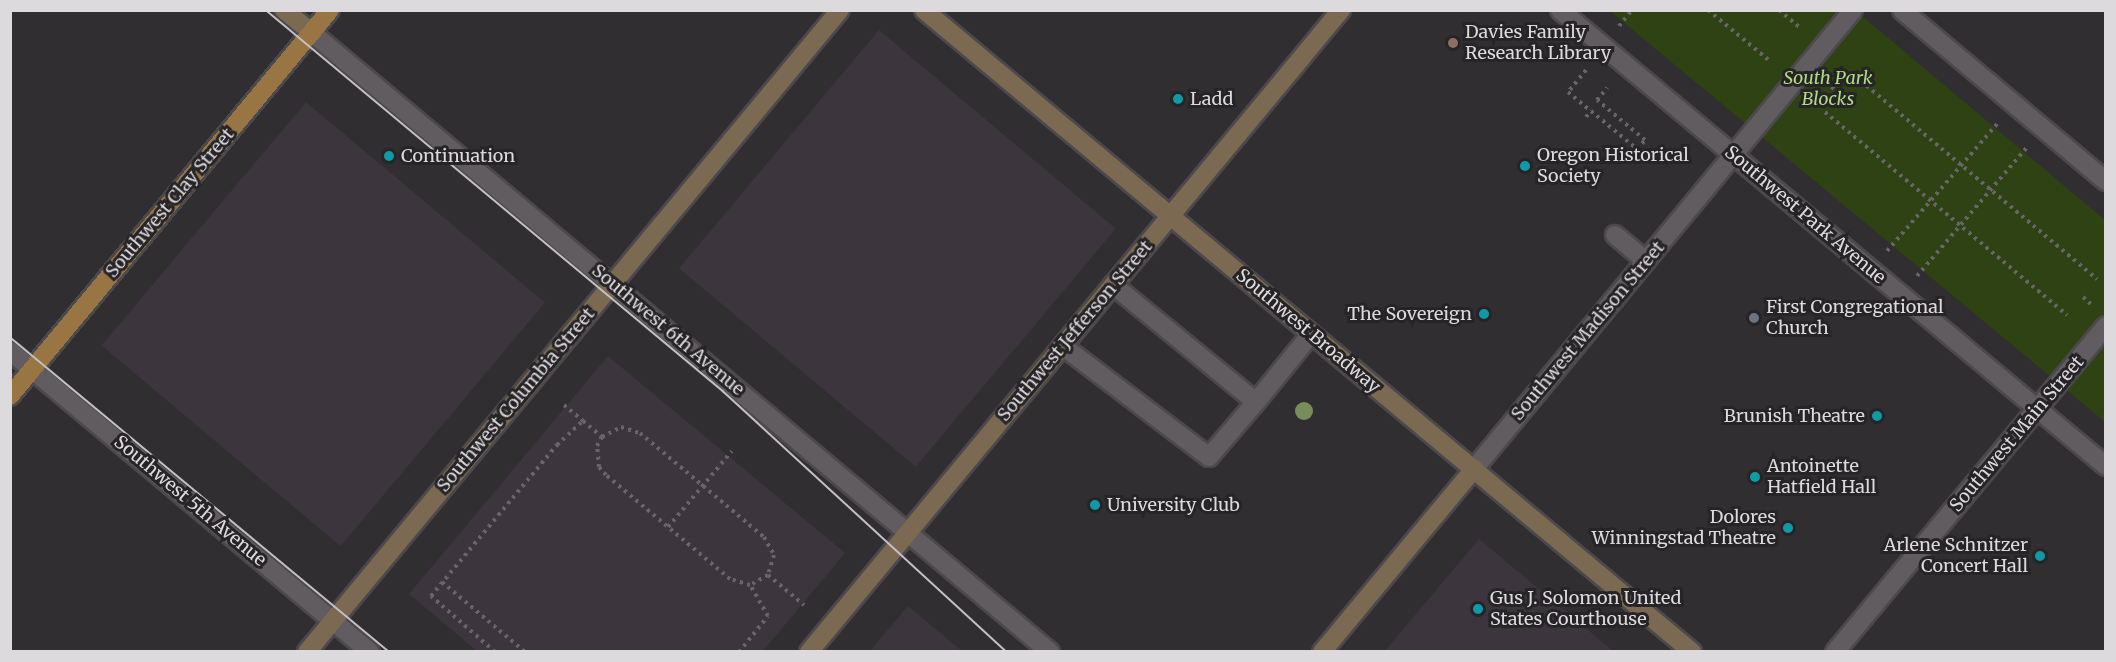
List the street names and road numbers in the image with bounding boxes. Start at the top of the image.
street label: Southwest Clay Street [101,124,239,282]
street label: Southwest Park Avenue [1720,141,1890,289]
street label: Southwest Jefferson Street [993,236,1157,426]
street label: Southwest Madison Street [1507,237,1669,425]
street label: Southwest 6th Avenue [587,260,749,400]
street label: Southwest Broadway [1231,264,1385,398]
street label: Southwest Columbia Street [433,303,599,497]
street label: Southwest Main Street [1945,352,2089,516]
street label: Southwest 5th Avenue [110,431,270,571]

